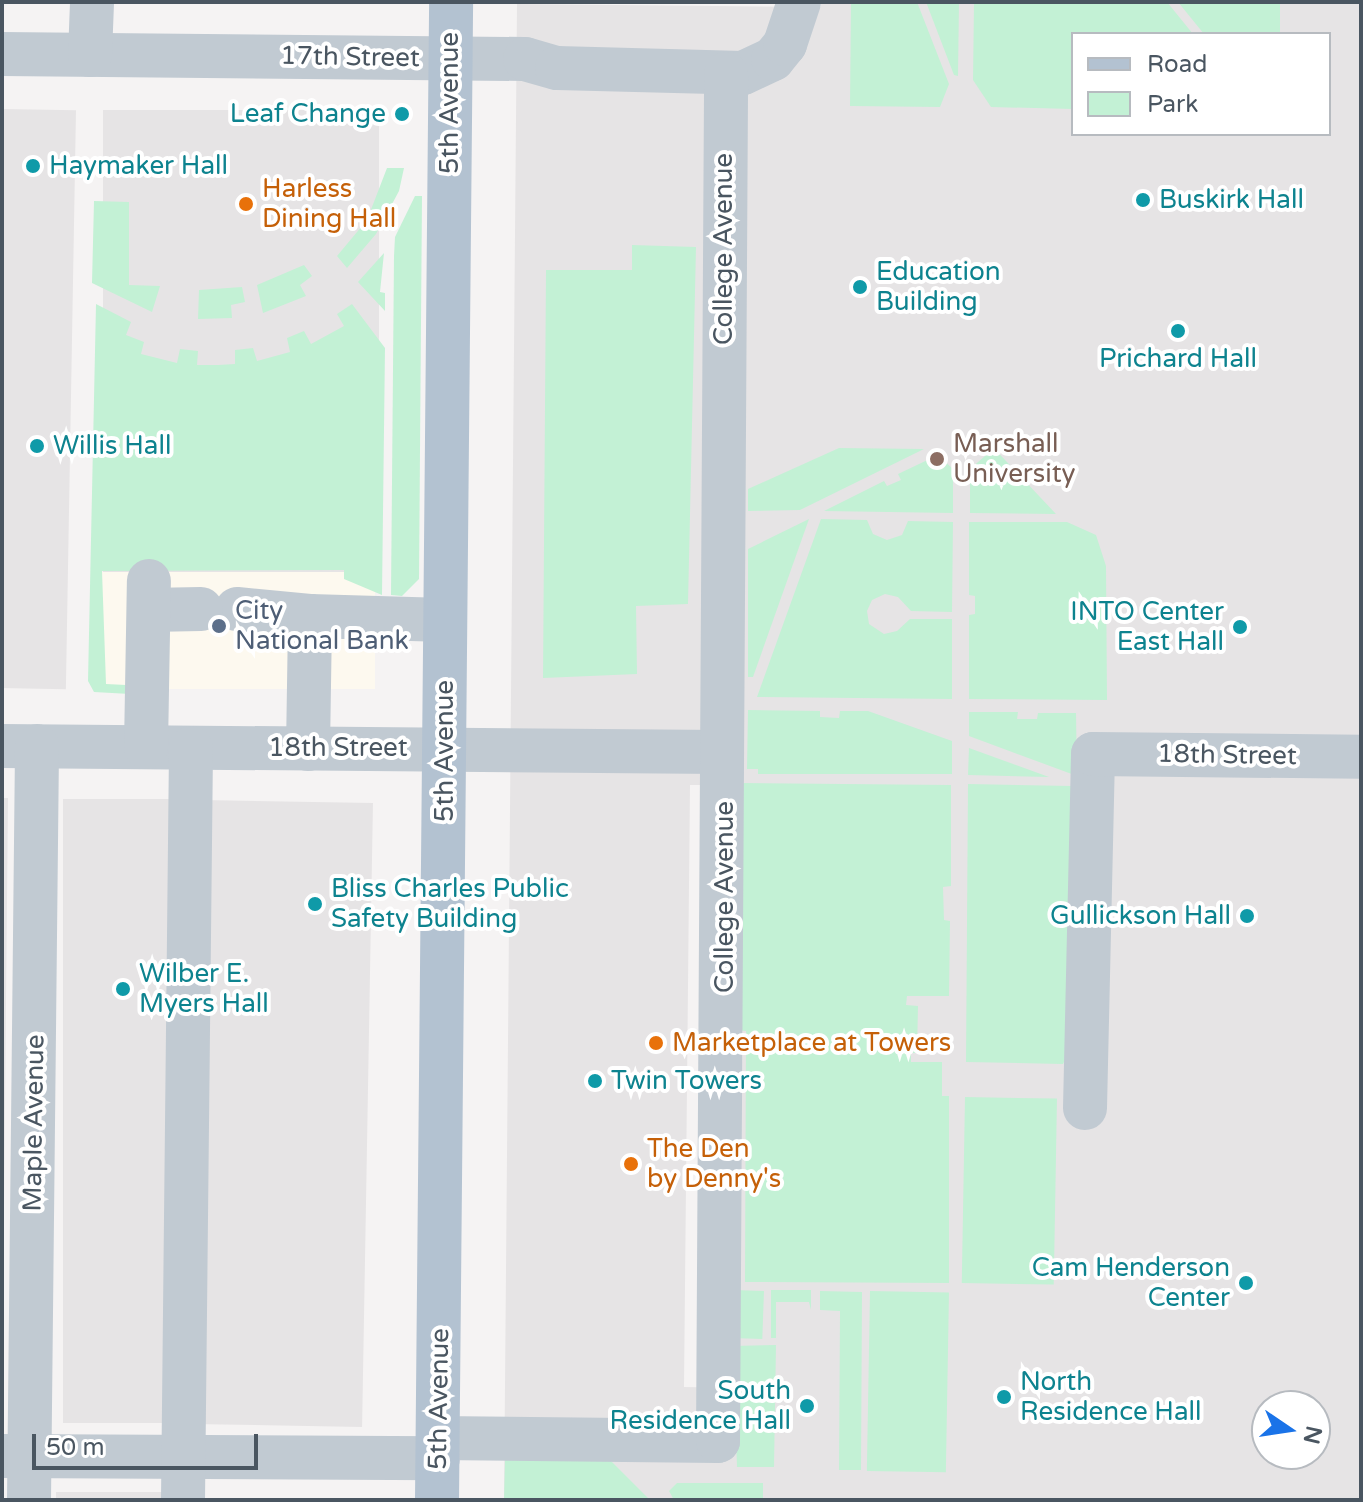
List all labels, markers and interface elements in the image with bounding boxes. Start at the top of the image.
street label: 5th Avenue [434,32,466,174]
legend [1071,32,1331,136]
street label: 17th Street [280,40,420,74]
text: Road [1147,50,1207,79]
text: Park [1147,90,1198,119]
place label: Leaf Change [230,98,386,130]
marker: Leaf Change [393,105,411,123]
place label: Haymaker Hall [49,150,228,182]
street label: College Avenue [708,153,740,345]
marker: Haymaker Hall [24,157,42,175]
place label: Harless Dining Hall [262,173,396,234]
place label: Buskirk Hall [1159,184,1304,216]
marker: Buskirk Hall [1134,191,1152,209]
marker: Harless Dining Hall [237,195,255,213]
place label: Education Building [876,256,1001,318]
marker: Education Building [851,278,869,296]
marker: Prichard Hall [1169,322,1187,340]
place label: Prichard Hall [1099,343,1257,375]
place label: Marshall University [953,428,1076,490]
place label: Willis Hall [53,430,171,462]
marker: Willis Hall [28,437,46,455]
marker: Marshall University [928,450,946,468]
place label: City National Bank [235,595,409,656]
place label: INTO Center East Hall [1070,596,1224,658]
marker: City National Bank [210,617,228,635]
marker: INTO Center East Hall [1231,618,1249,636]
street label: 5th Avenue [429,680,461,822]
street label: 18th Street [268,732,408,764]
street label: 18th Street [1157,738,1297,772]
street label: College Avenue [709,801,741,993]
place label: Bliss Charles Public Safety Building [331,873,569,934]
marker: Bliss Charles Public Safety Building [306,895,324,913]
place label: Gullickson Hall [1050,900,1231,932]
marker: Gullickson Hall [1238,907,1256,925]
place label: Wilber E. Myers Hall [139,958,269,1020]
marker: Wilber E. Myers Hall [114,980,132,998]
place label: Marketplace at Towers [672,1027,951,1059]
street label: Maple Avenue [17,1034,51,1212]
marker: Marketplace at Towers [647,1034,665,1052]
place label: Twin Towers [611,1065,762,1097]
marker: Twin Towers [586,1072,604,1090]
place label: The Den by Denny's [647,1133,781,1194]
marker: The Den by Denny's [622,1155,640,1173]
place label: Cam Henderson Center [1032,1252,1230,1314]
marker: Cam Henderson Center [1237,1274,1255,1292]
street label: 5th Avenue [422,1328,456,1470]
place label: North Residence Hall [1020,1366,1202,1428]
place label: South Residence Hall [609,1375,791,1436]
marker: North Residence Hall [995,1388,1013,1406]
north arrow [1251,1390,1331,1470]
marker: South Residence Hall [798,1397,816,1415]
scale bar [36,1418,262,1468]
text: N [1298,1423,1327,1446]
text: 50 m [46,1433,104,1462]

